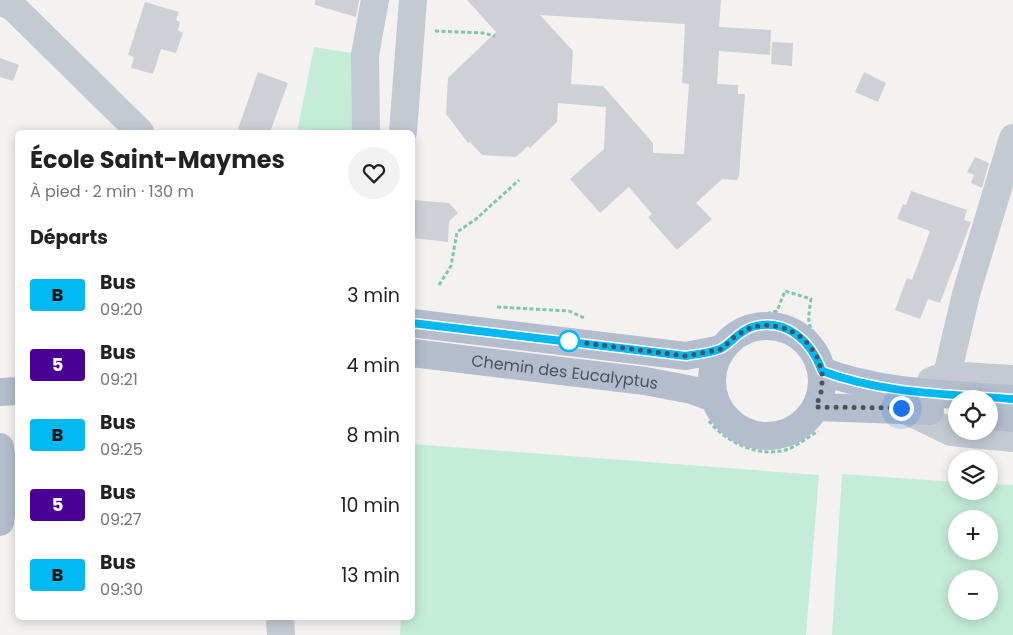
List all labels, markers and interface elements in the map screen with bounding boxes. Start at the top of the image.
text: École Saint-Maymes [30,143,285,176]
button: heart [348,147,400,199]
text: À pied · 2 min · 130 m [30,180,194,203]
text: Départs [30,224,108,251]
text: Bus [100,269,136,296]
text: B [52,282,63,307]
text: 3 min [347,282,400,309]
text: 09:20 [100,298,143,321]
unlabelled marker [558,330,580,352]
text: Bus [100,339,136,366]
street label: Chemin des Eucalyptus [470,349,660,395]
text: 5 [52,352,63,377]
text: 4 min [347,352,400,379]
text: 09:21 [100,368,138,391]
map controls [948,390,998,620]
button: locate [948,390,998,440]
your location [889,396,914,421]
text: Bus [100,409,136,436]
text: B [52,422,63,447]
text: 8 min [347,422,400,449]
text: 09:25 [100,438,143,461]
button: layers [948,450,998,500]
text: Bus [100,479,136,506]
text: 5 [52,492,63,517]
text: 10 min [341,492,400,519]
text: 09:27 [100,508,141,531]
button: + [948,510,998,560]
text: Bus [100,549,136,576]
text: B [52,562,63,587]
text: 13 min [341,562,400,589]
button: − [948,570,998,620]
text: 09:30 [100,578,143,601]

